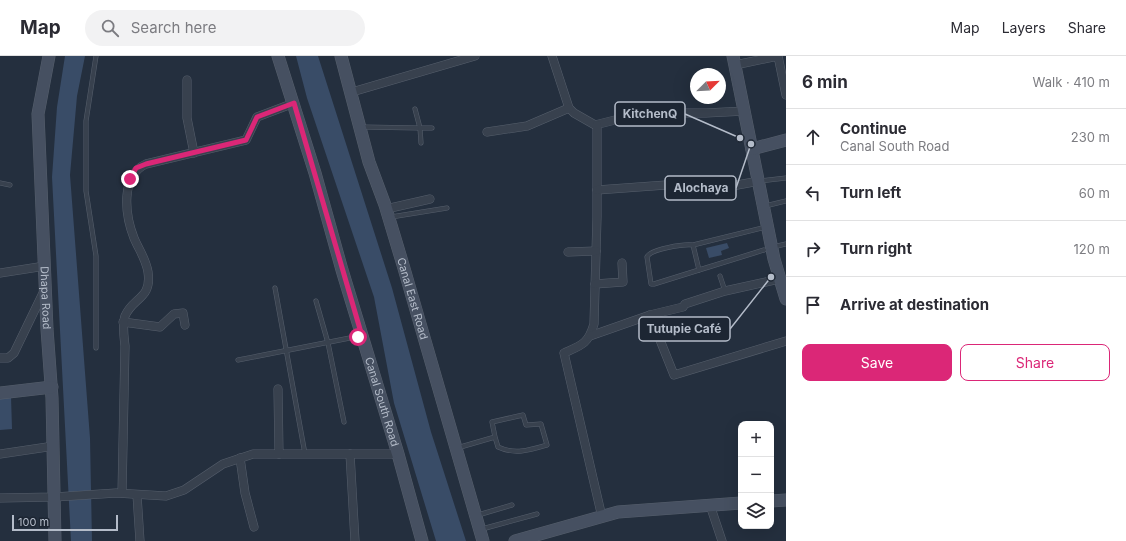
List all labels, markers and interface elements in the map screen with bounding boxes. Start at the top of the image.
search box [85,10,365,46]
text: Map [20,16,61,39]
icon: search [99,17,121,39]
text: Search here [131,18,216,37]
text: Map [951,19,980,36]
text: Layers [1002,19,1046,36]
text: Share [1068,19,1106,36]
north arrow [690,68,726,104]
text: 6 min [802,72,848,92]
text: Walk · 410 m [1033,74,1110,90]
callout: KitchenQ [615,102,685,126]
text: KitchenQ [623,106,677,121]
text: Continue [840,119,907,138]
icon: ahead [802,126,824,148]
text: 230 m [1071,129,1110,145]
text: Canal South Road [840,138,949,154]
route end [121,170,139,188]
callout: Alochaya [665,176,736,200]
text: Alochaya [674,180,729,195]
icon: left [802,182,824,204]
text: Turn left [840,183,901,202]
text: 60 m [1079,185,1110,201]
icon: right [802,238,824,260]
text: Turn right [840,239,912,258]
text: 120 m [1074,241,1110,257]
street label: Canal East Road [394,256,431,341]
street label: Dhapa Road [37,266,54,330]
icon: arrive [802,294,824,316]
text: Arrive at destination [840,295,989,314]
callout: Tutupie Café [639,317,730,341]
text: Tutupie Café [647,321,721,336]
route start [349,328,367,346]
button: Save [802,344,952,381]
button: Share [960,344,1110,381]
street label: Canal South Road [362,355,402,448]
map controls [738,421,774,529]
button: + [738,421,774,457]
button: − [738,457,774,493]
button: layers [738,493,774,529]
scale bar [12,513,118,532]
text: 100 m [18,515,49,529]

